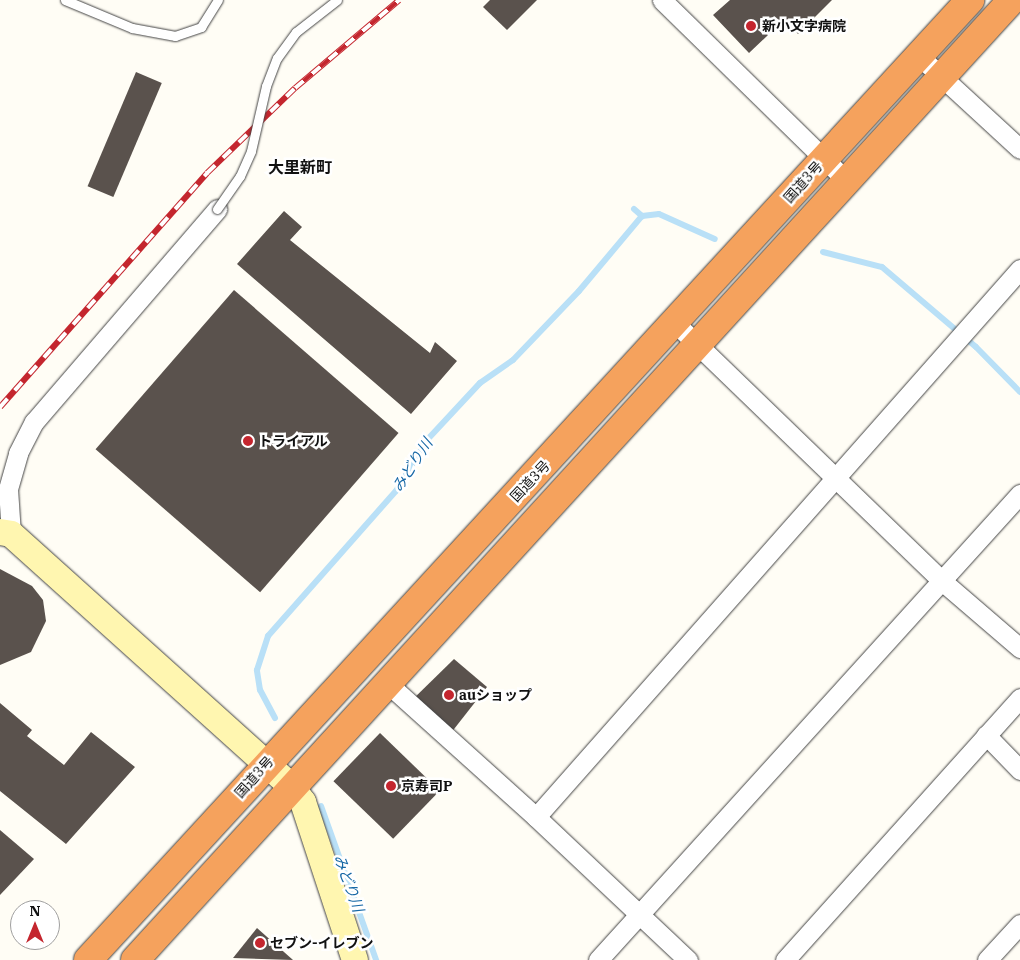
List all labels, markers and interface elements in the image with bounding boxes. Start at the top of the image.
place label: 新小文字病院 [762,18,846,34]
marker: 新小文字病院 [744,19,758,33]
district label: 大里新町 [268,157,332,177]
street label: 国道3号 [780,158,826,206]
place label: トライアル [258,433,328,449]
marker: トライアル [242,435,254,447]
water label: みどり川 [388,435,436,495]
street label: 国道3号 [507,457,553,505]
place label: auショップ [459,687,532,703]
marker: auショップ [443,689,455,701]
street label: 国道3号 [231,753,277,801]
place label: 京寿司P [401,778,453,794]
marker: 京寿司P [385,780,397,792]
water label: みどり川 [330,852,368,914]
north arrow [10,900,60,950]
text: N [29,902,41,920]
place label: セブン-イレブン [270,935,374,951]
marker: セブン-イレブン [254,937,266,949]

